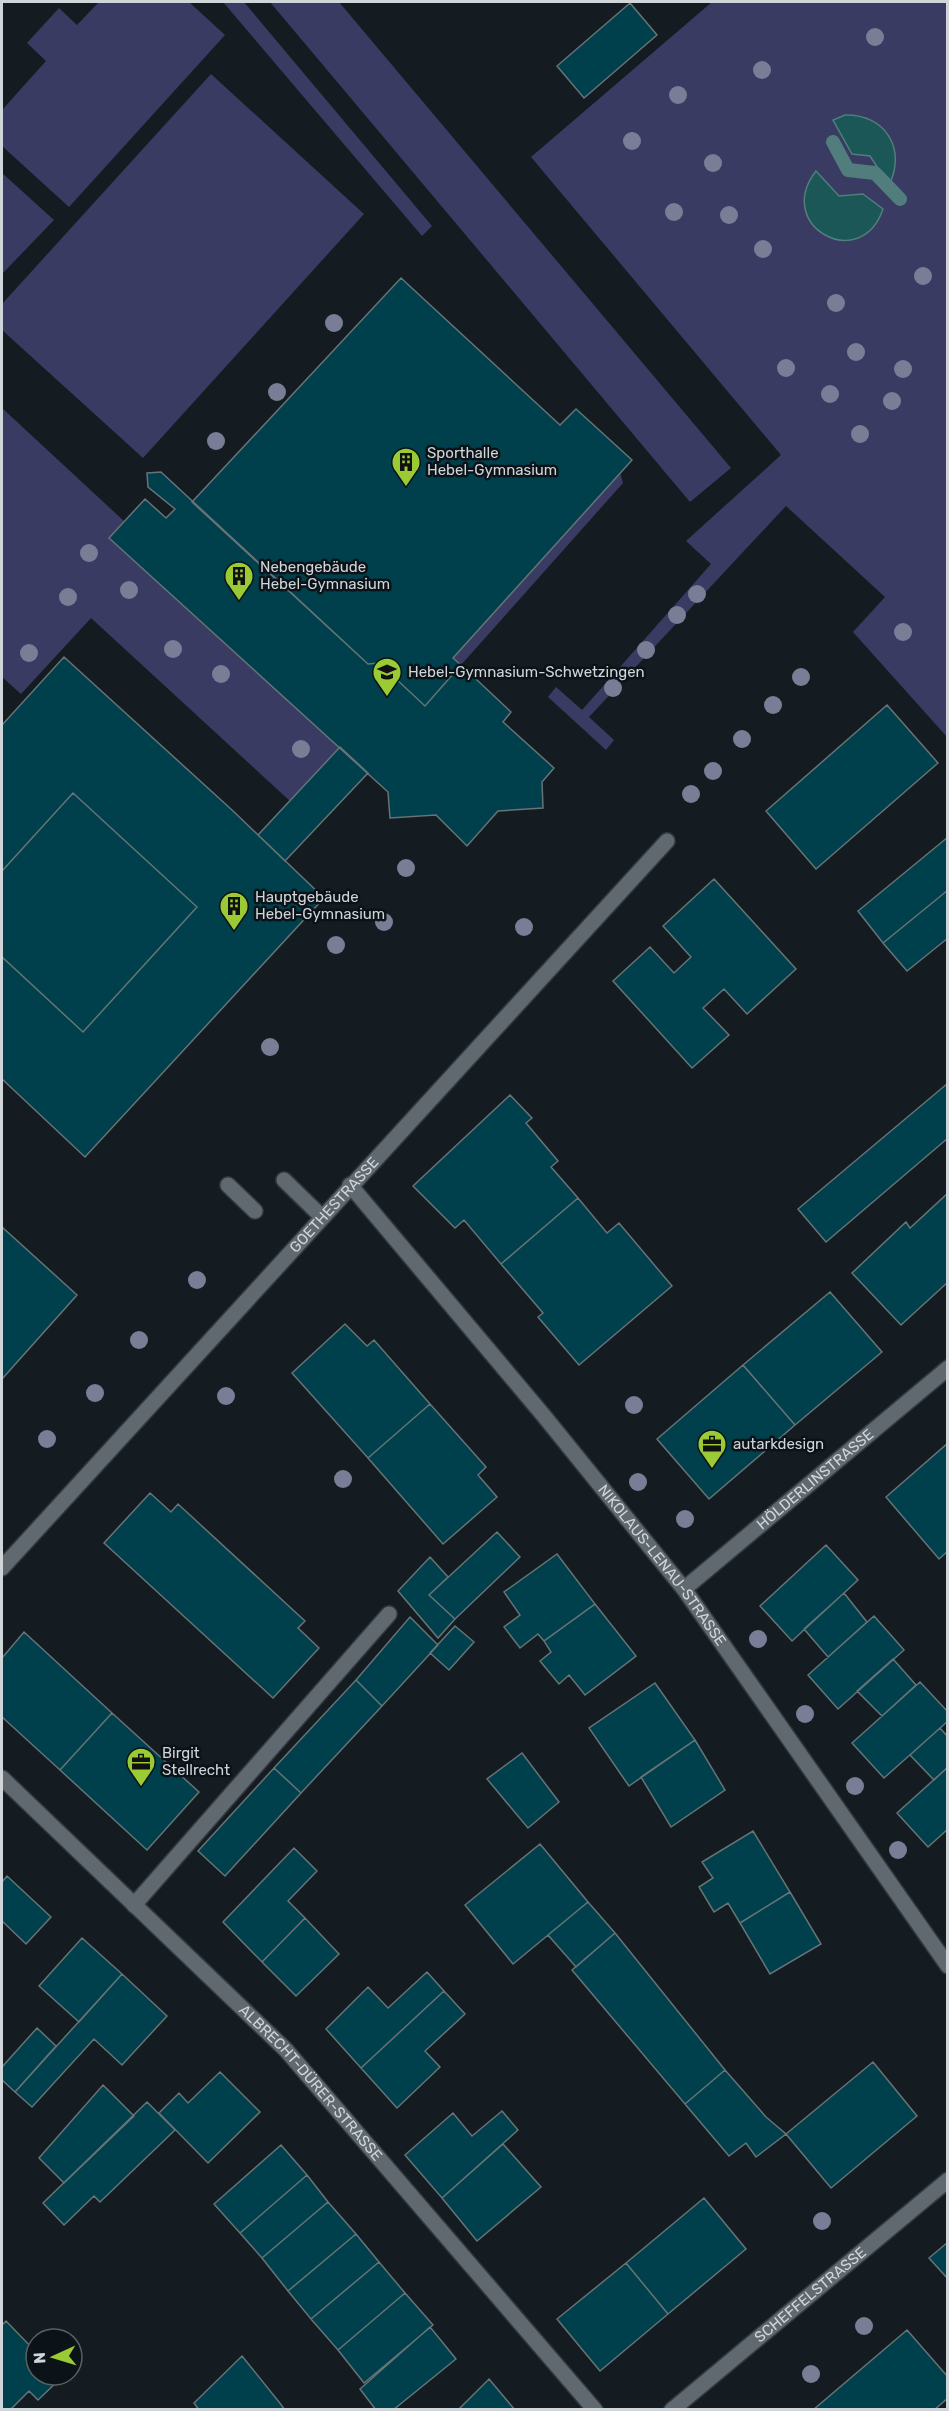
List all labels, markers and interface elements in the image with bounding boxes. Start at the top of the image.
place label: Sporthalle Hebel-Gymnasium [427,444,557,479]
building icon: Sporthalle Hebel-Gymnasium [390,446,422,488]
place label: Nebengebäude Hebel-Gymnasium [260,558,390,593]
building icon: Nebengebäude Hebel-Gymnasium [223,560,255,602]
school or university icon: Hebel-Gymnasium-Schwetzingen [371,656,403,698]
place label: Hebel-Gymnasium-Schwetzingen [408,663,645,681]
place label: Hauptgebäude Hebel-Gymnasium [255,888,385,923]
building icon: Hauptgebäude Hebel-Gymnasium [218,890,250,932]
street label: GOETHESTRASSE [286,1153,382,1257]
street label: HÖLDERLINSTRASSE [753,1425,877,1533]
office icon: autarkdesign [696,1428,728,1470]
place label: autarkdesign [733,1435,824,1453]
street label: NIKOLAUS-LENAU-STRASSE [594,1481,730,1649]
place label: Birgit Stellrecht [162,1744,230,1779]
office icon: Birgit Stellrecht [125,1746,157,1788]
street label: ALBRECHT-DÜRER-STRASSE [235,2001,386,2164]
street label: SCHEFFELSTRASSE [751,2243,870,2346]
north arrow [24,2327,84,2387]
text: N [30,2352,49,2364]

